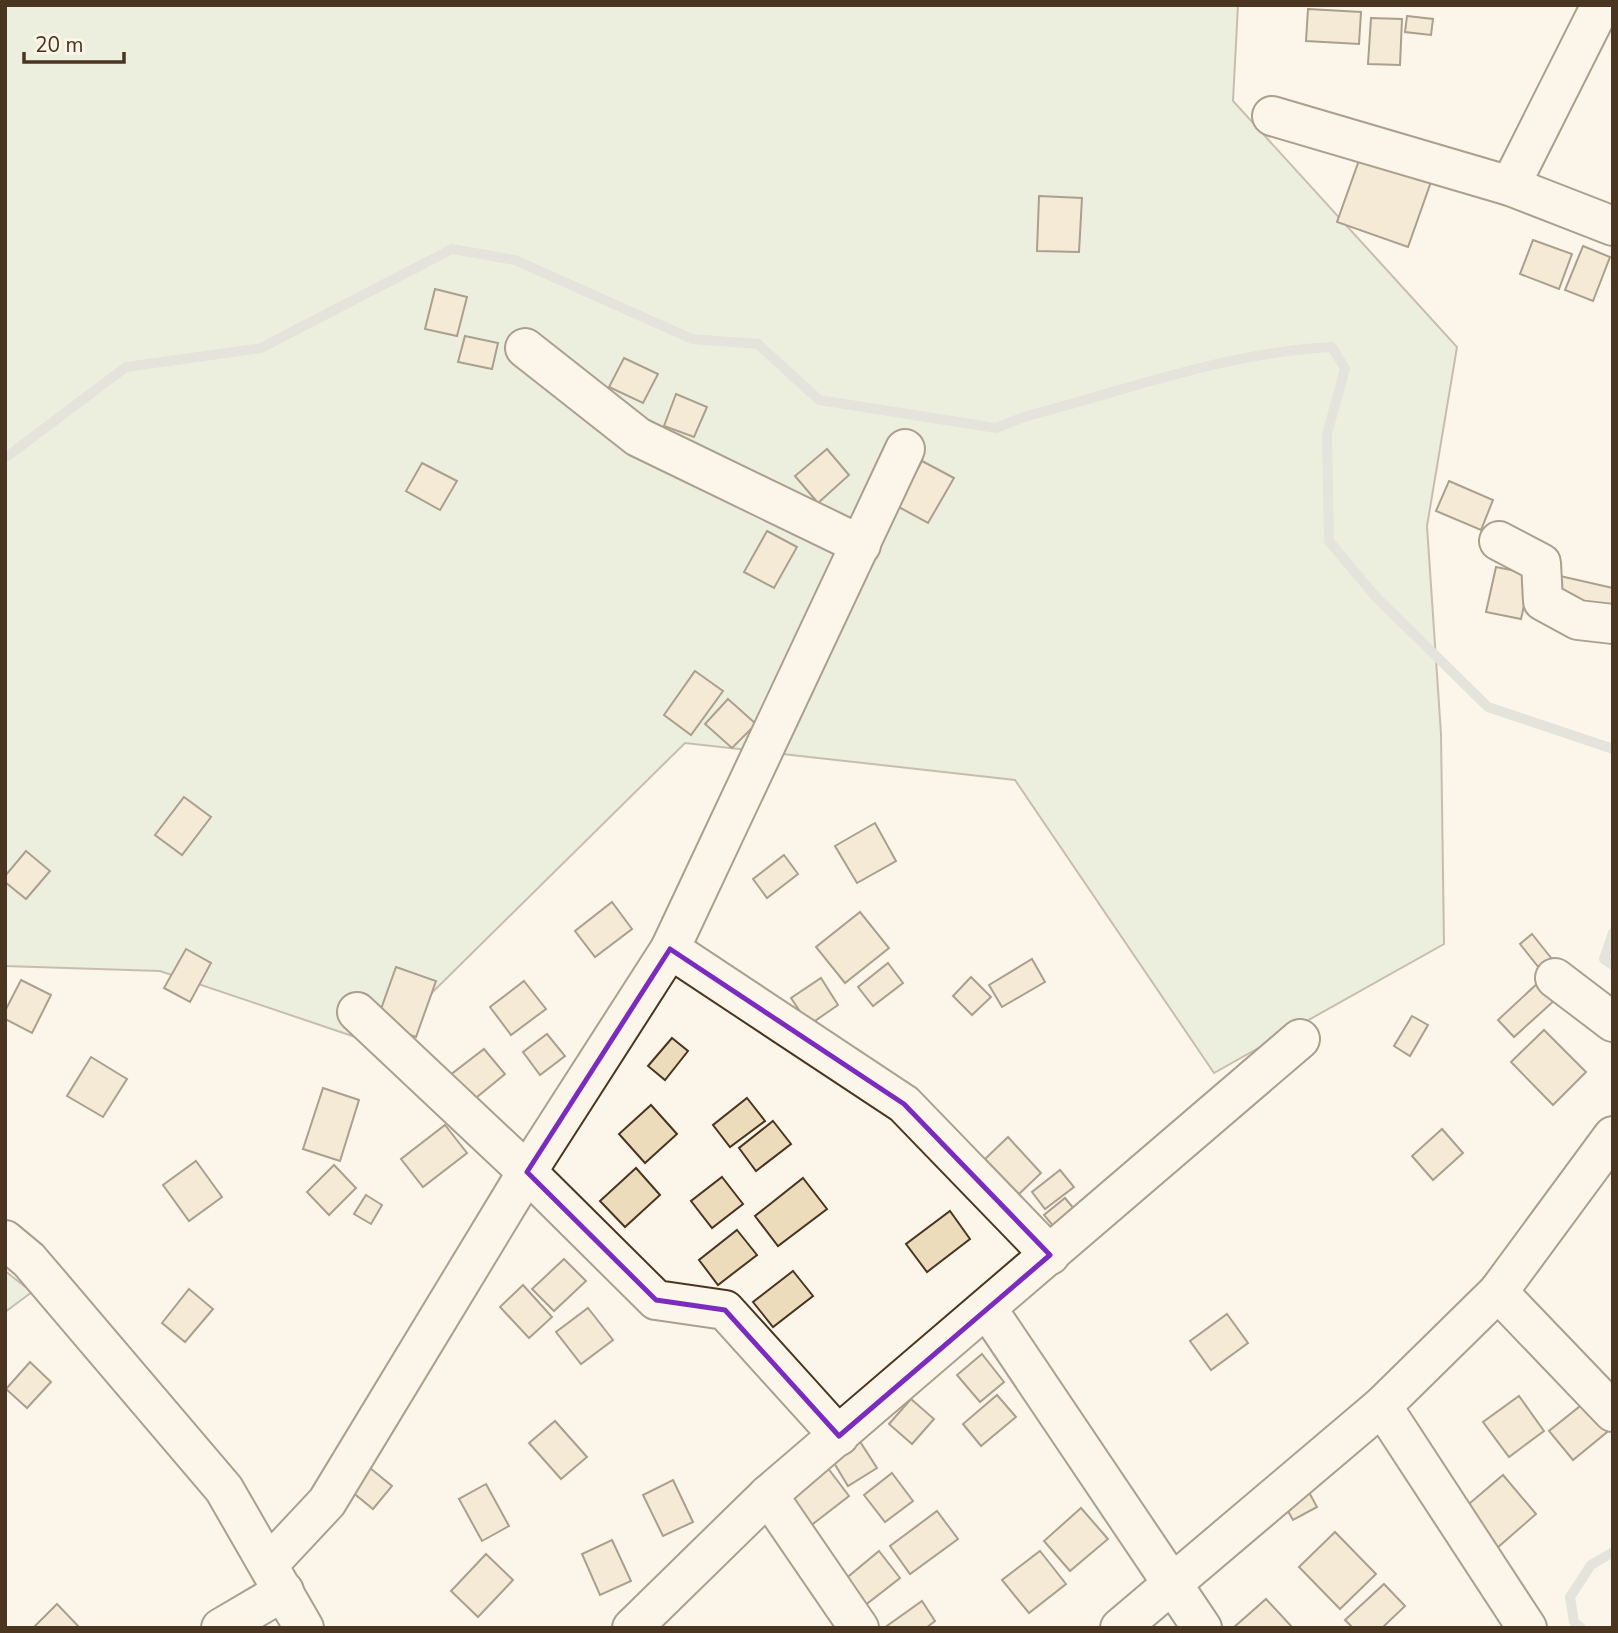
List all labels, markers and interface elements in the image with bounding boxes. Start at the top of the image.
scale bar [24,21,124,65]
text: 20 m [35,31,84,59]

